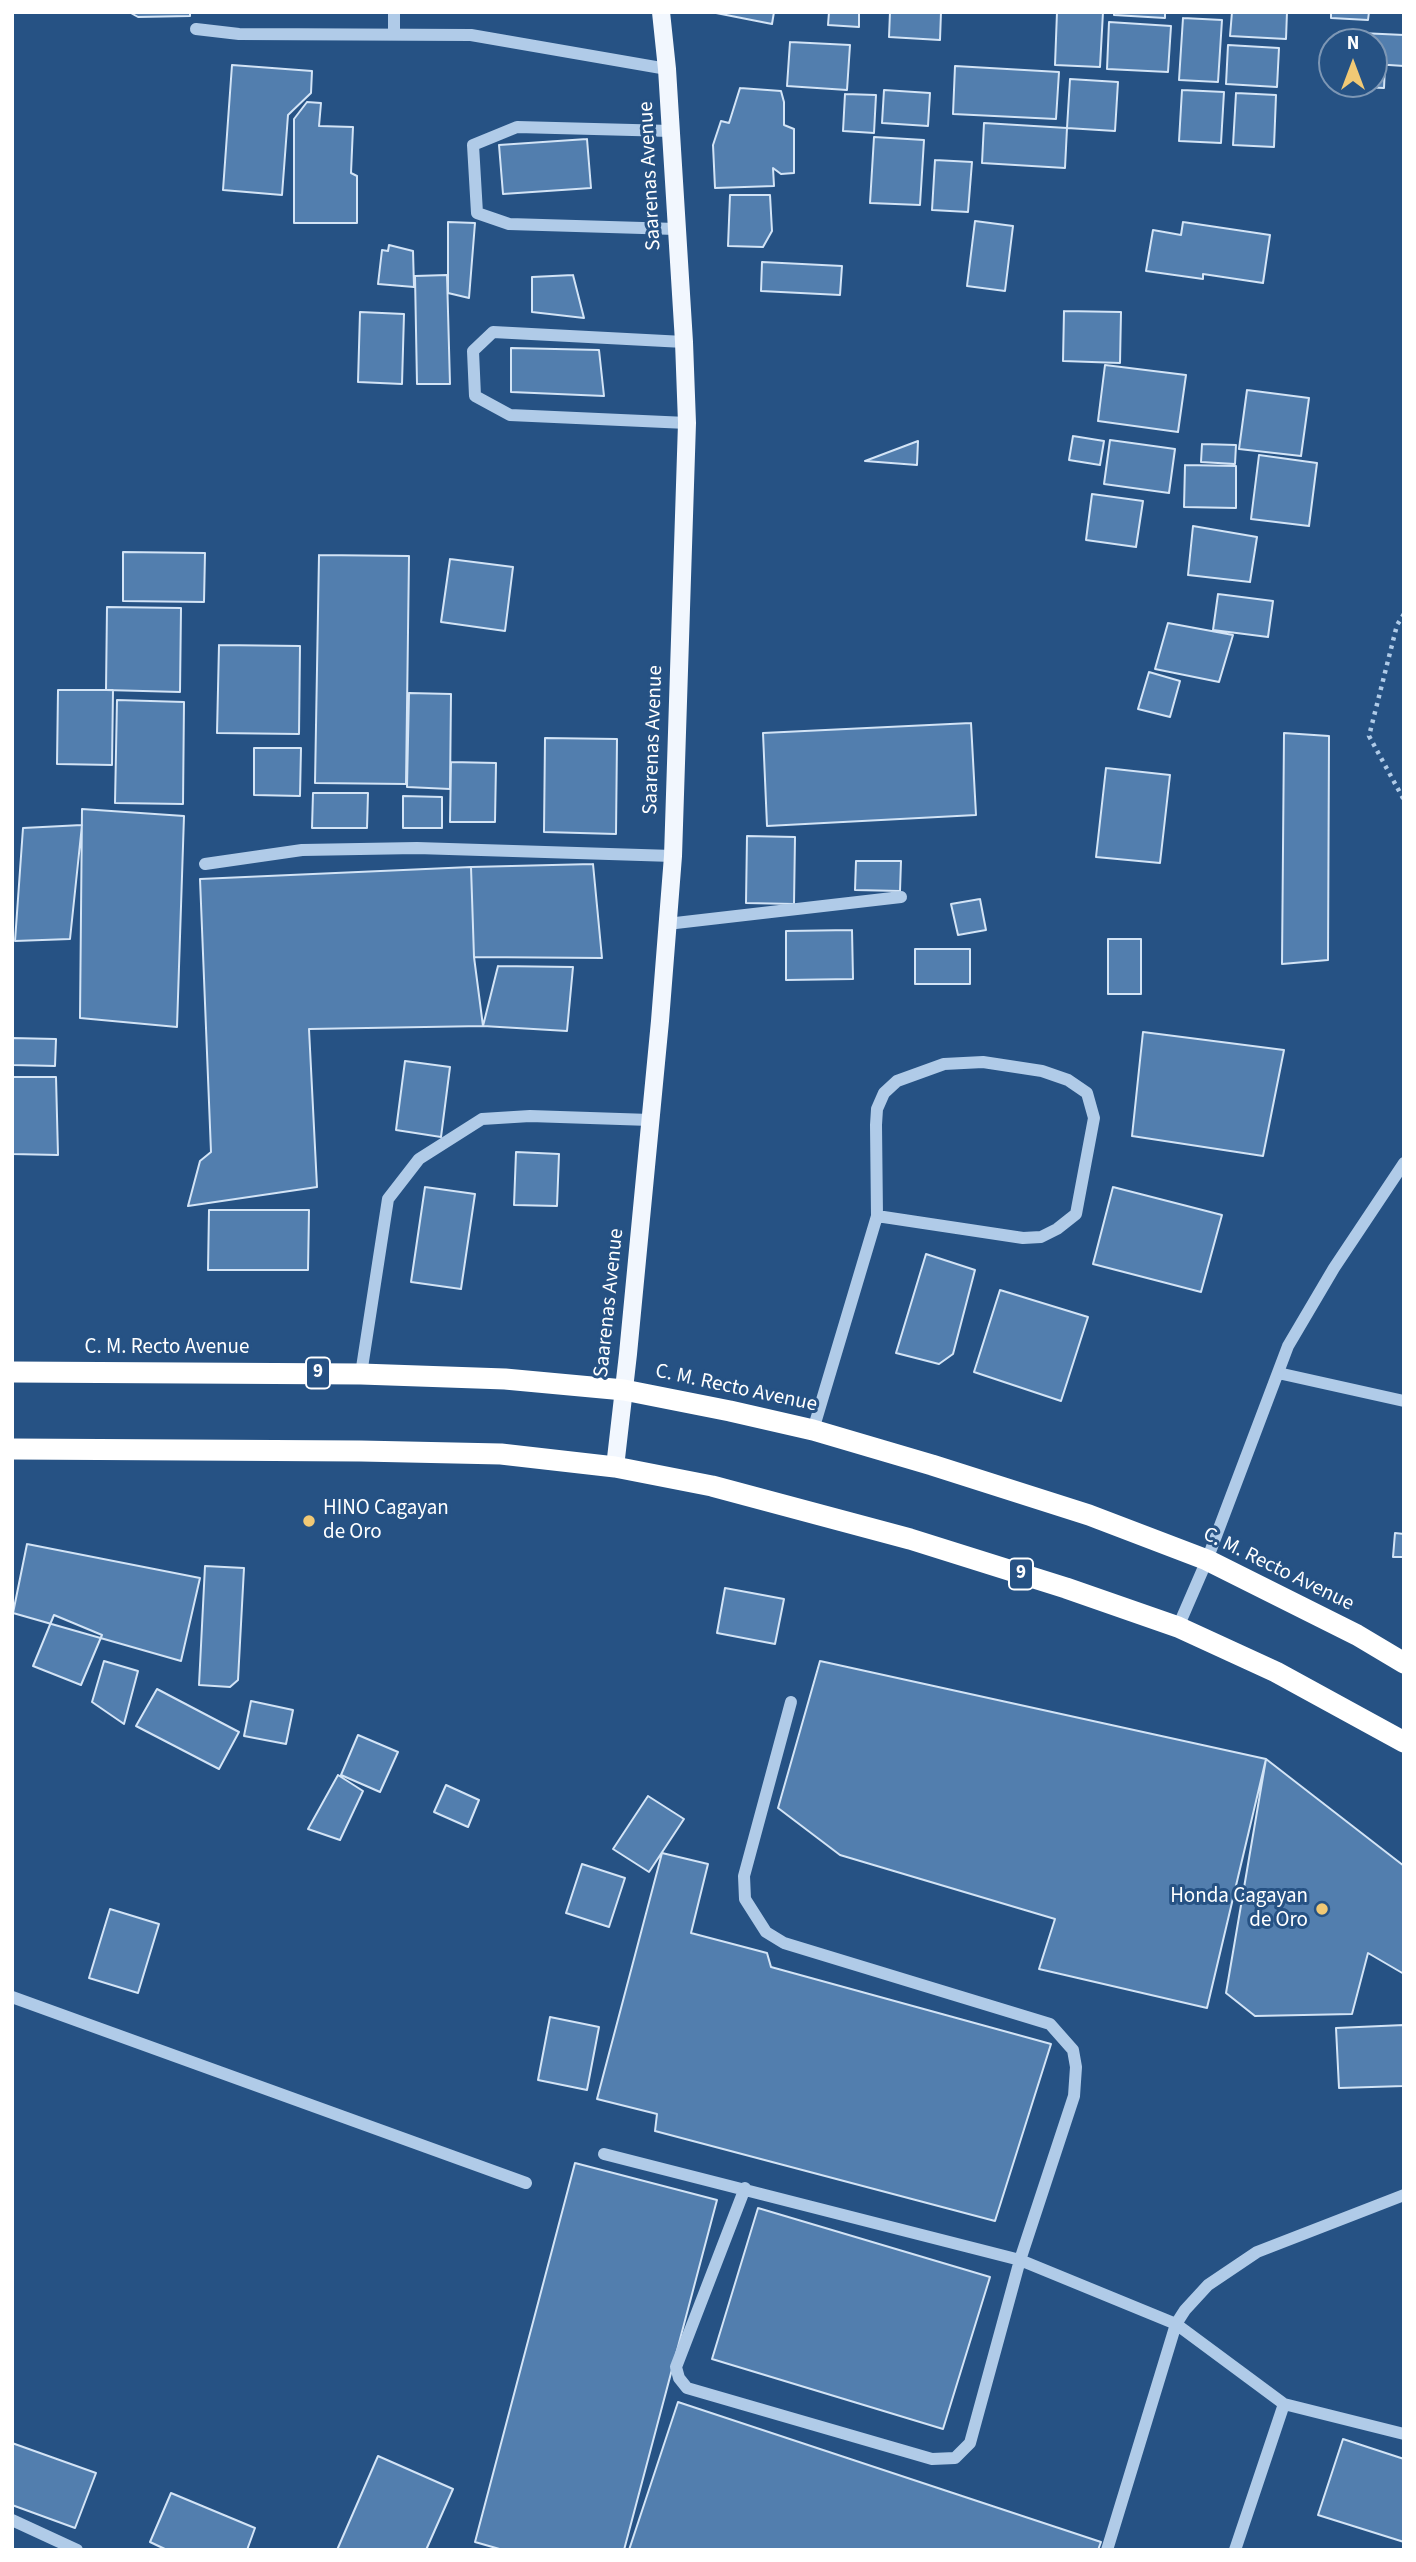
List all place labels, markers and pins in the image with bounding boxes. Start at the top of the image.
place label: HINO Cagayan de Oro [323,1496,449,1546]
marker: HINO Cagayan de Oro [301,1513,317,1529]
place label: Honda Cagayan de Oro [1170,1884,1308,1934]
marker: Honda Cagayan de Oro [1314,1901,1330,1917]

